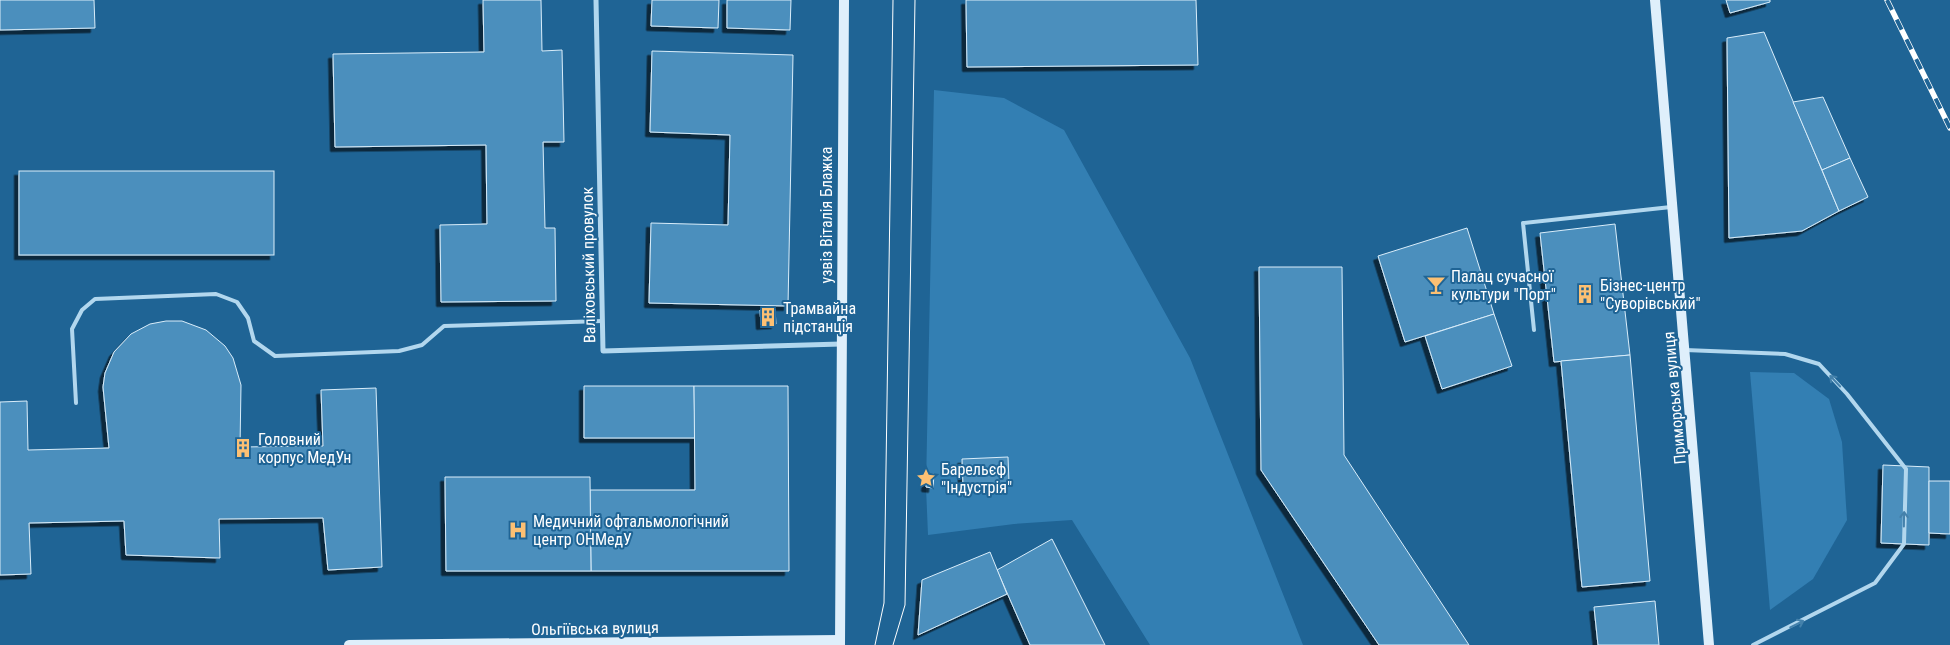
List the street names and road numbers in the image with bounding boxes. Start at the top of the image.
street label: узвіз Віталія Блажка [817,147,836,283]
street label: Валіховський провулок [578,186,599,343]
street label: Приморська вулиця [1659,331,1690,465]
street label: Ольгіївська вулиця [531,618,659,639]

